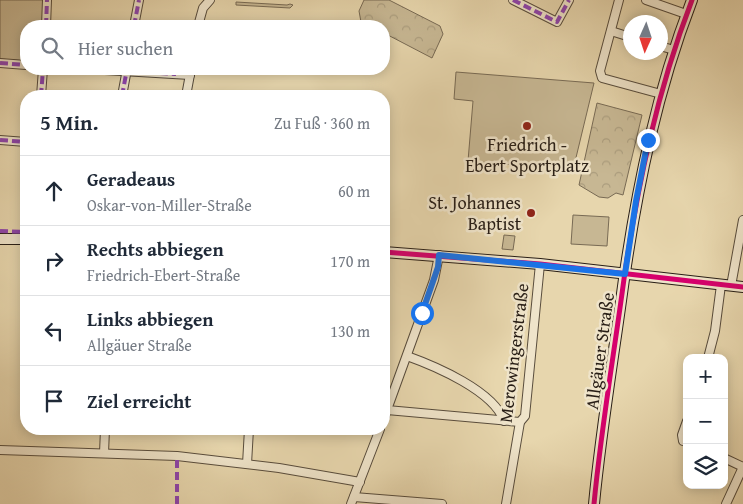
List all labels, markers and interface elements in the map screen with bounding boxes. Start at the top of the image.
north arrow [623,15,668,60]
search box [20,20,390,75]
icon: search [38,34,66,62]
text: Hier suchen [78,34,173,62]
text: 5 Min. [40,107,98,138]
text: Zu Fuß · 360 m [274,111,370,135]
marker: Friedrich - Ebert Sportplatz [521,120,533,132]
route end [637,129,660,152]
place label: Friedrich - Ebert Sportplatz [465,131,589,179]
text: Geradeaus [87,165,175,193]
icon: ahead [40,177,68,205]
text: 60 m [338,179,370,203]
place label: St. Johannes Baptist [428,189,522,237]
text: Oskar-von-Miller-Straße [87,193,252,217]
marker: St. Johannes Baptist [525,207,537,219]
text: Rechts abbiegen [87,235,224,263]
icon: right [40,247,68,275]
text: 170 m [330,249,370,273]
text: Friedrich-Ebert-Straße [87,263,240,287]
street label: Merowingerstraße [492,282,535,424]
street label: Allgäuer Straße [578,291,621,411]
route start [411,302,434,325]
text: Links abbiegen [87,305,213,333]
icon: left [40,317,68,345]
text: 130 m [330,319,370,343]
text: Allgäuer Straße [87,333,192,357]
map controls [683,354,728,489]
button: + [683,354,728,399]
icon: arrive [40,387,68,415]
text: Ziel erreicht [87,387,191,415]
button: − [683,399,728,444]
button: layers [683,444,728,489]

